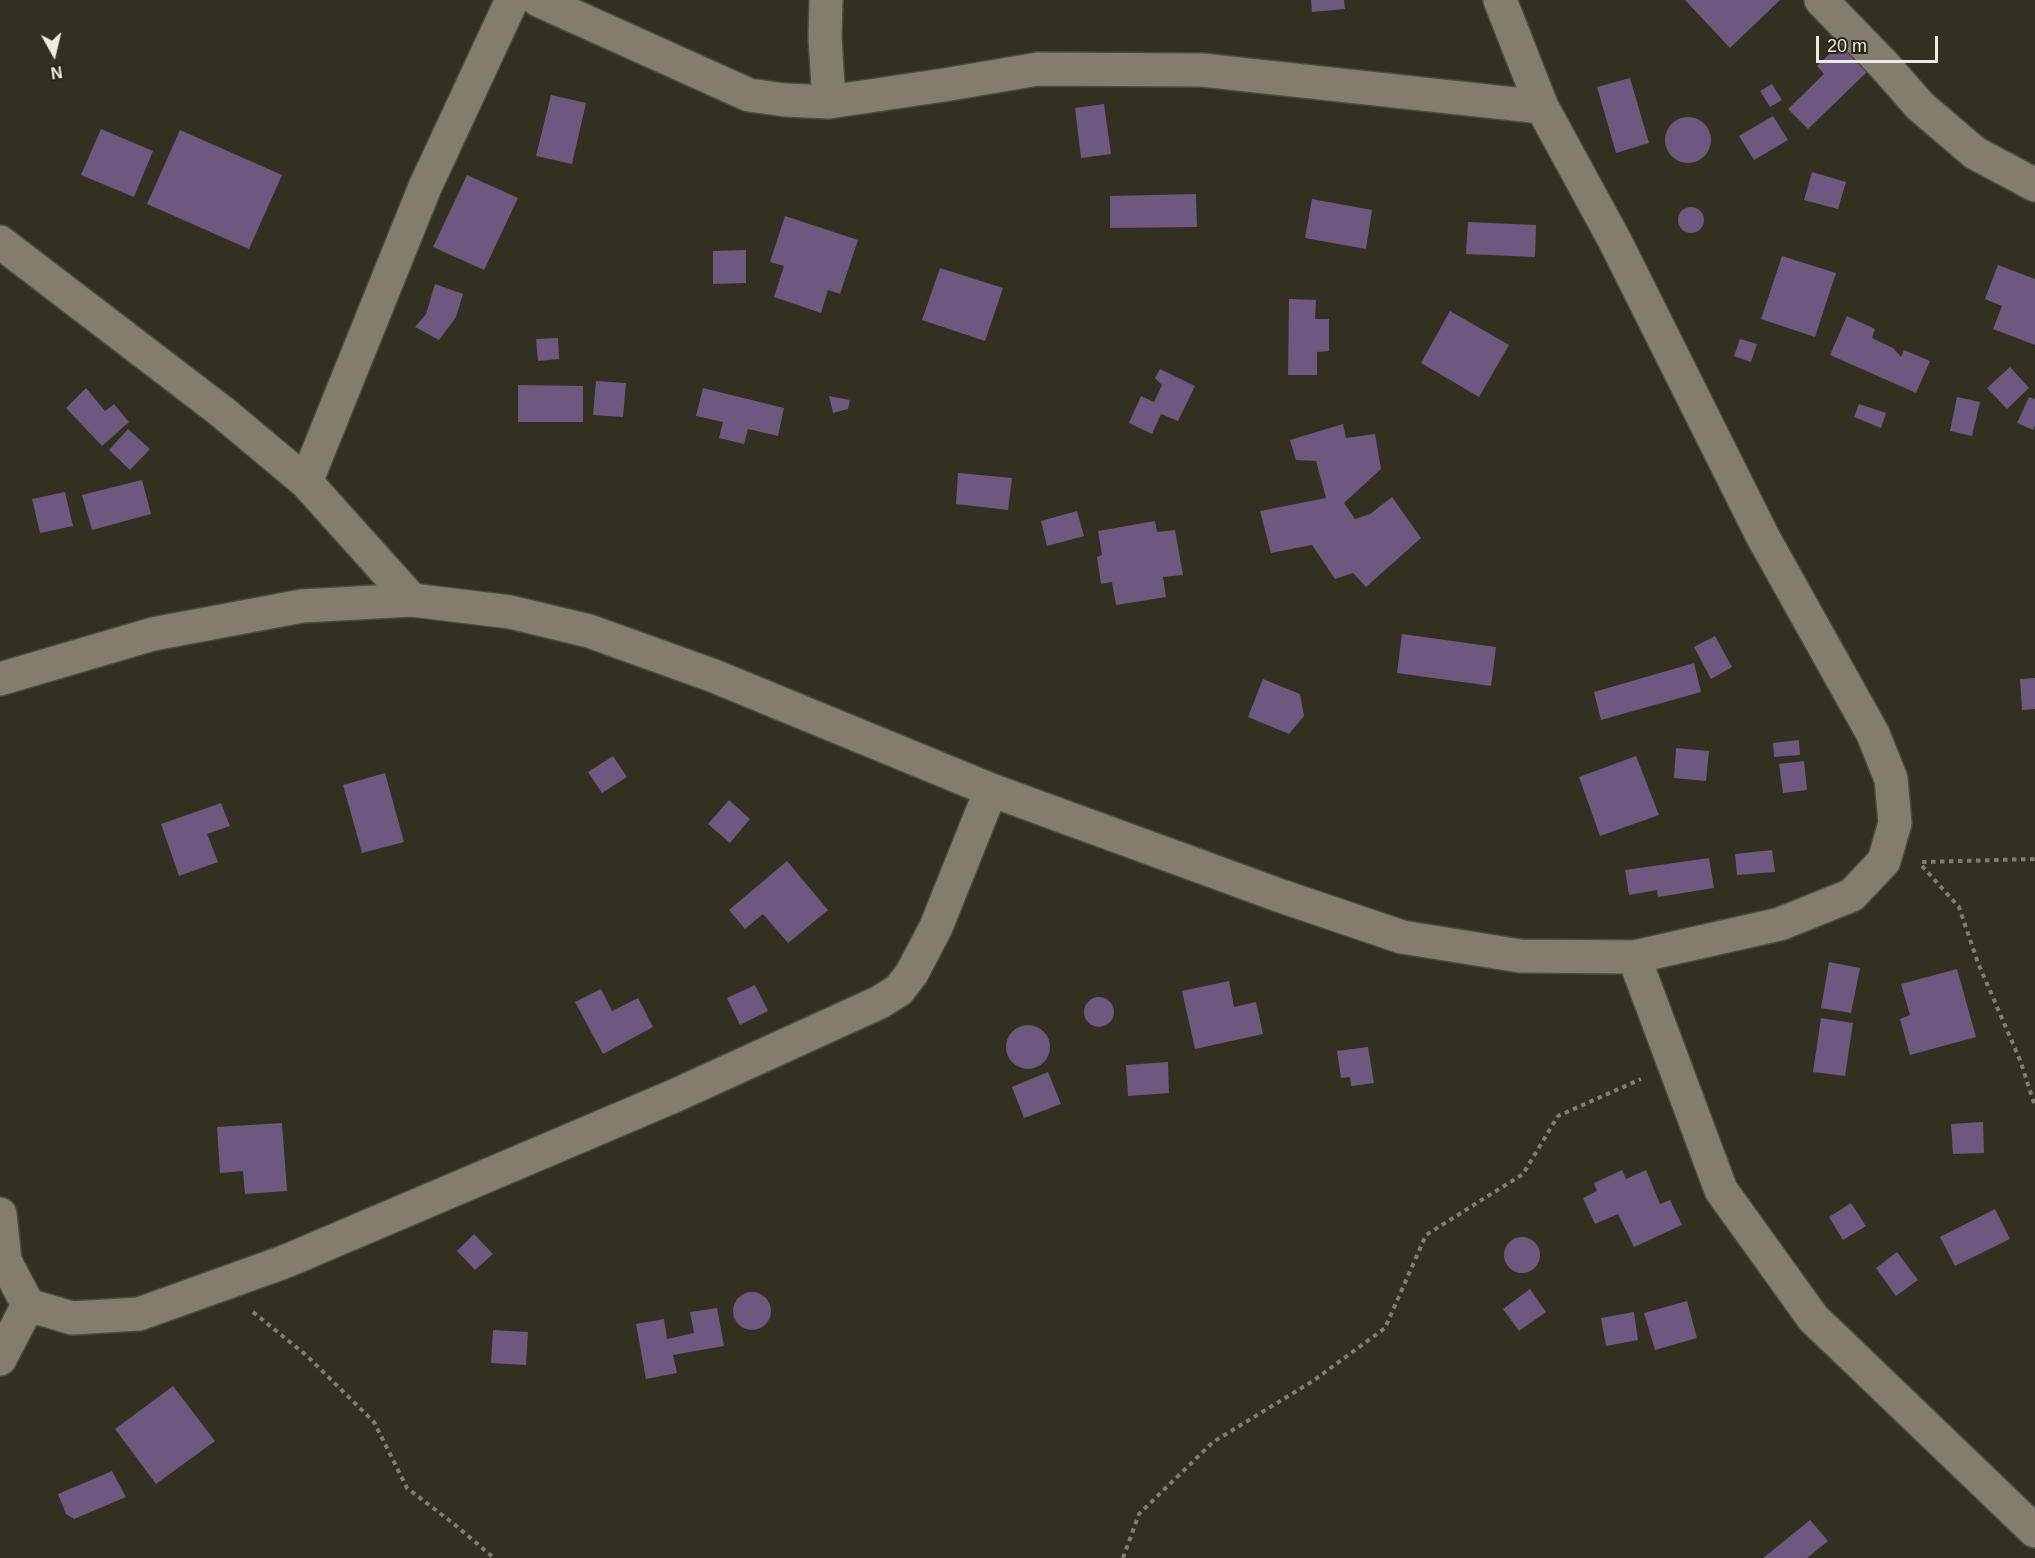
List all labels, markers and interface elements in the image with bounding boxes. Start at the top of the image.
north arrow [24,24,84,84]
scale bar [1819,24,1940,62]
text: 20 m [1827,36,1867,56]
text: N [50,63,63,82]

